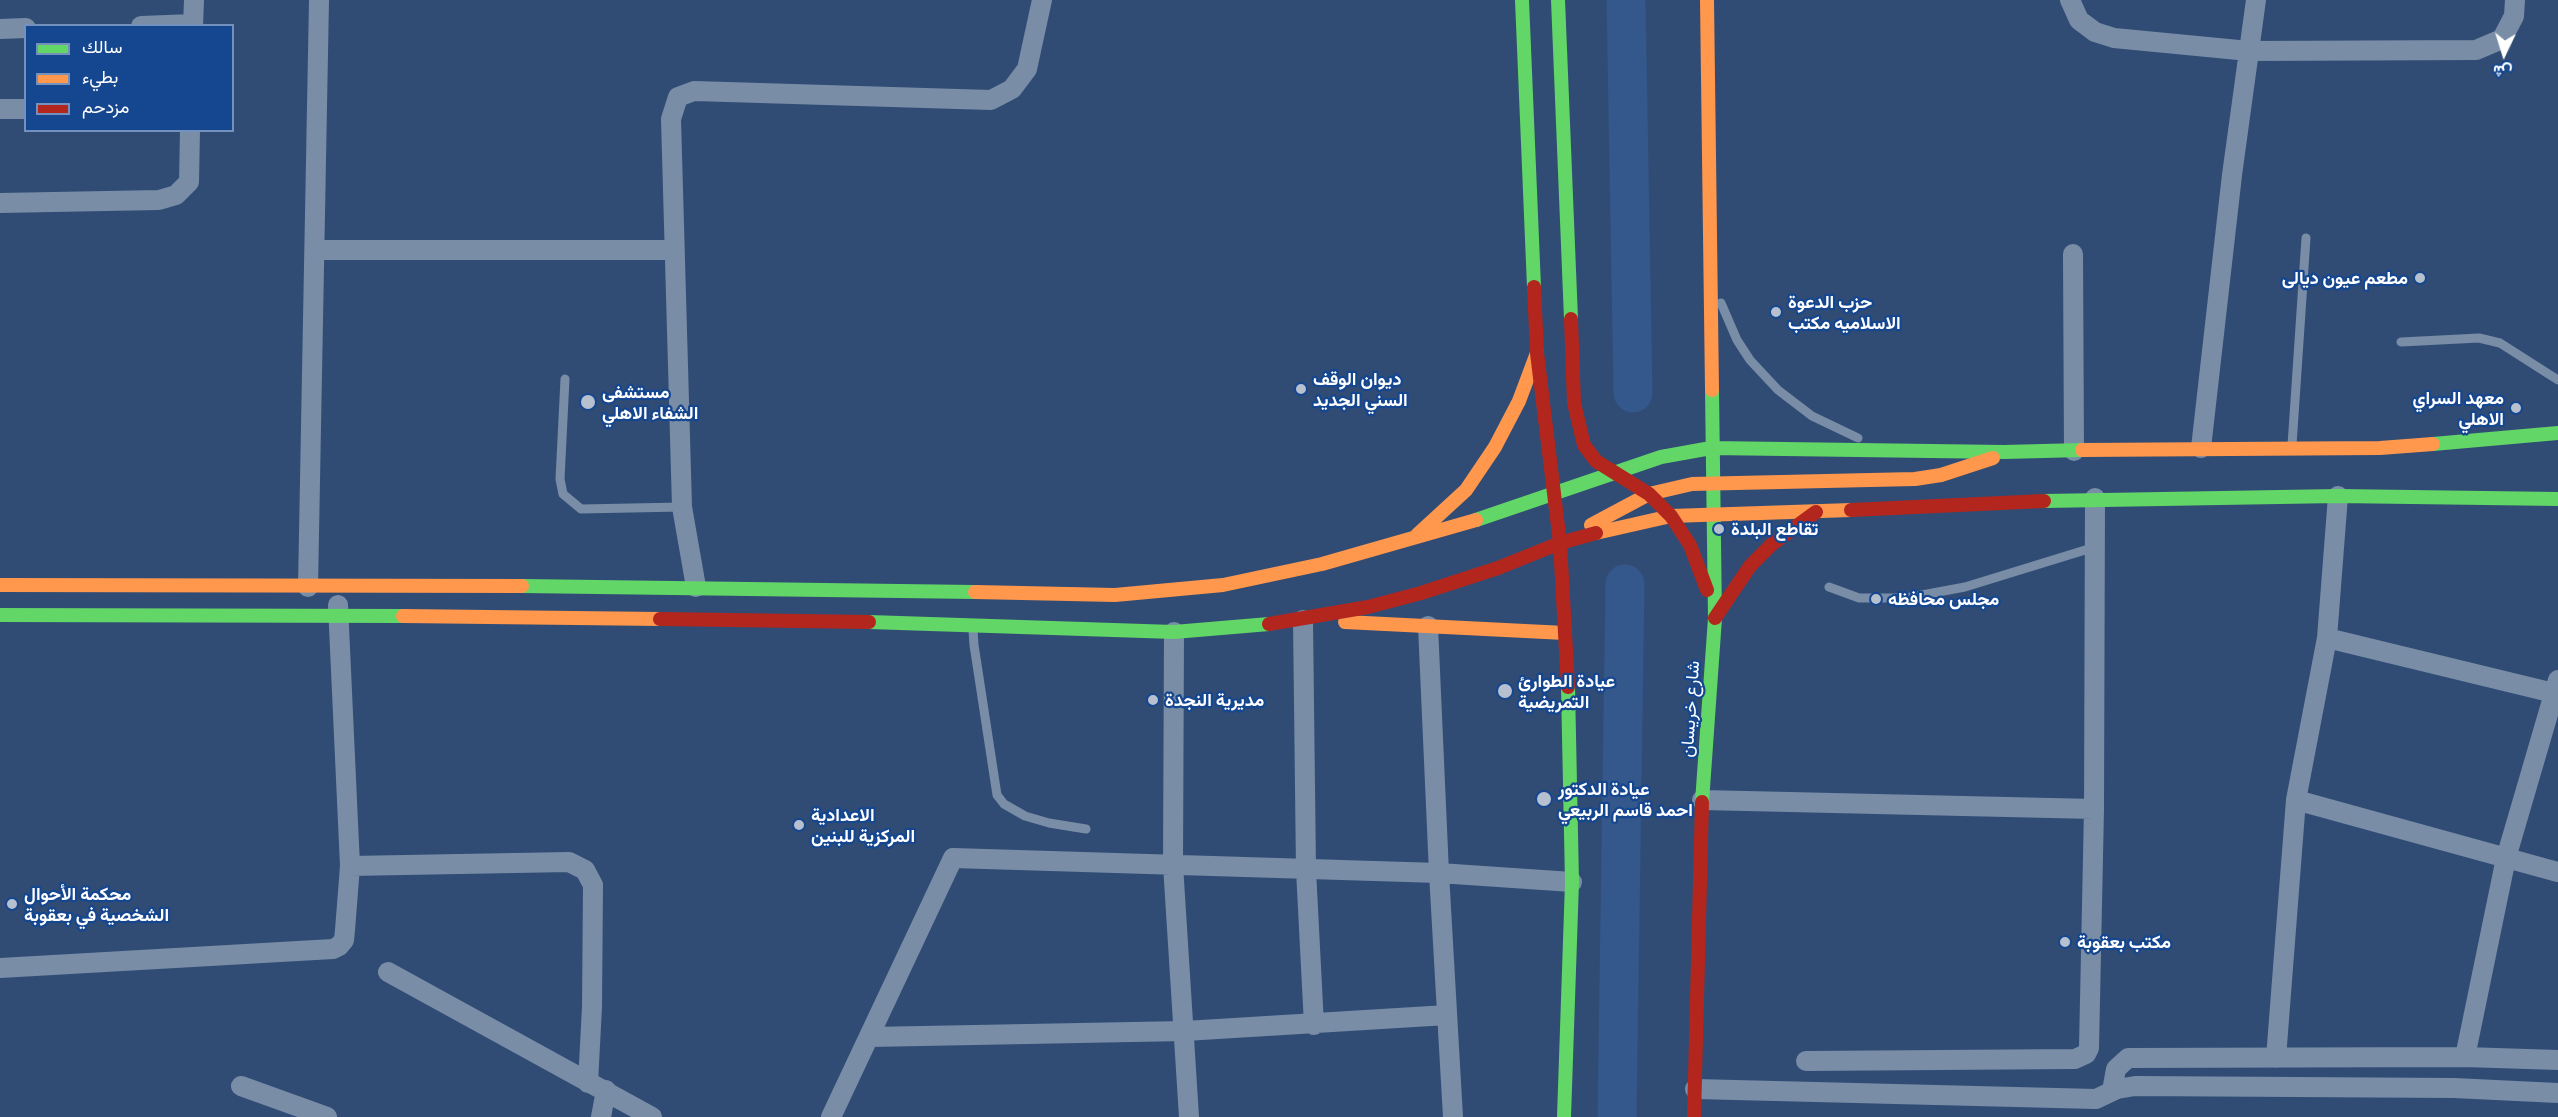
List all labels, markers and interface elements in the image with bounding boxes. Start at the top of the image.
legend [24,24,234,132]
north arrow [2474,24,2534,84]
text: سالك [82,35,122,57]
text: ش [2492,62,2513,83]
text: بطيء [82,65,118,87]
text: مزدحم [82,95,129,117]
place label: مطعم عيون ديالى [2282,267,2408,289]
marker: مطعم عيون ديالى [2413,271,2427,285]
place label: حزب الدعوة الاسلاميه مكتب [1788,291,1901,334]
marker: حزب الدعوة الاسلاميه مكتب [1769,305,1783,319]
place label: ديوان الوقف السني الجديد [1313,368,1408,410]
place label: مستشفى الشفاء الاهلي [602,381,698,424]
marker: ديوان الوقف السني الجديد [1294,382,1308,396]
place label: معهد السراي الاهلي [2412,387,2504,430]
marker: مستشفى الشفاء الاهلي [579,393,597,411]
marker: معهد السراي الاهلي [2509,401,2523,415]
place label: تقاطع البلدة [1731,518,1818,540]
marker: تقاطع البلدة [1712,522,1726,536]
place label: مجلس محافظه [1888,588,1999,610]
marker: مجلس محافظه [1869,592,1883,606]
street label: شارع خريسان [1676,660,1704,758]
place label: عيادة الطوارئ التمريضية [1518,670,1615,712]
marker: عيادة الطوارئ التمريضية [1496,682,1514,700]
place label: مديرية النجدة [1165,689,1264,711]
marker: مديرية النجدة [1146,693,1160,707]
place label: عيادة الدكتور احمد قاسم الربيعي [1558,778,1693,820]
marker: عيادة الدكتور احمد قاسم الربيعي [1535,790,1553,808]
place label: الاعدادية المركزية للبنين [811,804,915,846]
marker: الاعدادية المركزية للبنين [792,818,806,832]
place label: محكمة الأحوال الشخصية في بعقوبة [24,883,169,926]
marker: محكمة الأحوال الشخصية في بعقوبة [5,897,19,911]
place label: مكتب بعقوبة [2077,931,2171,953]
marker: مكتب بعقوبة [2058,935,2072,949]

